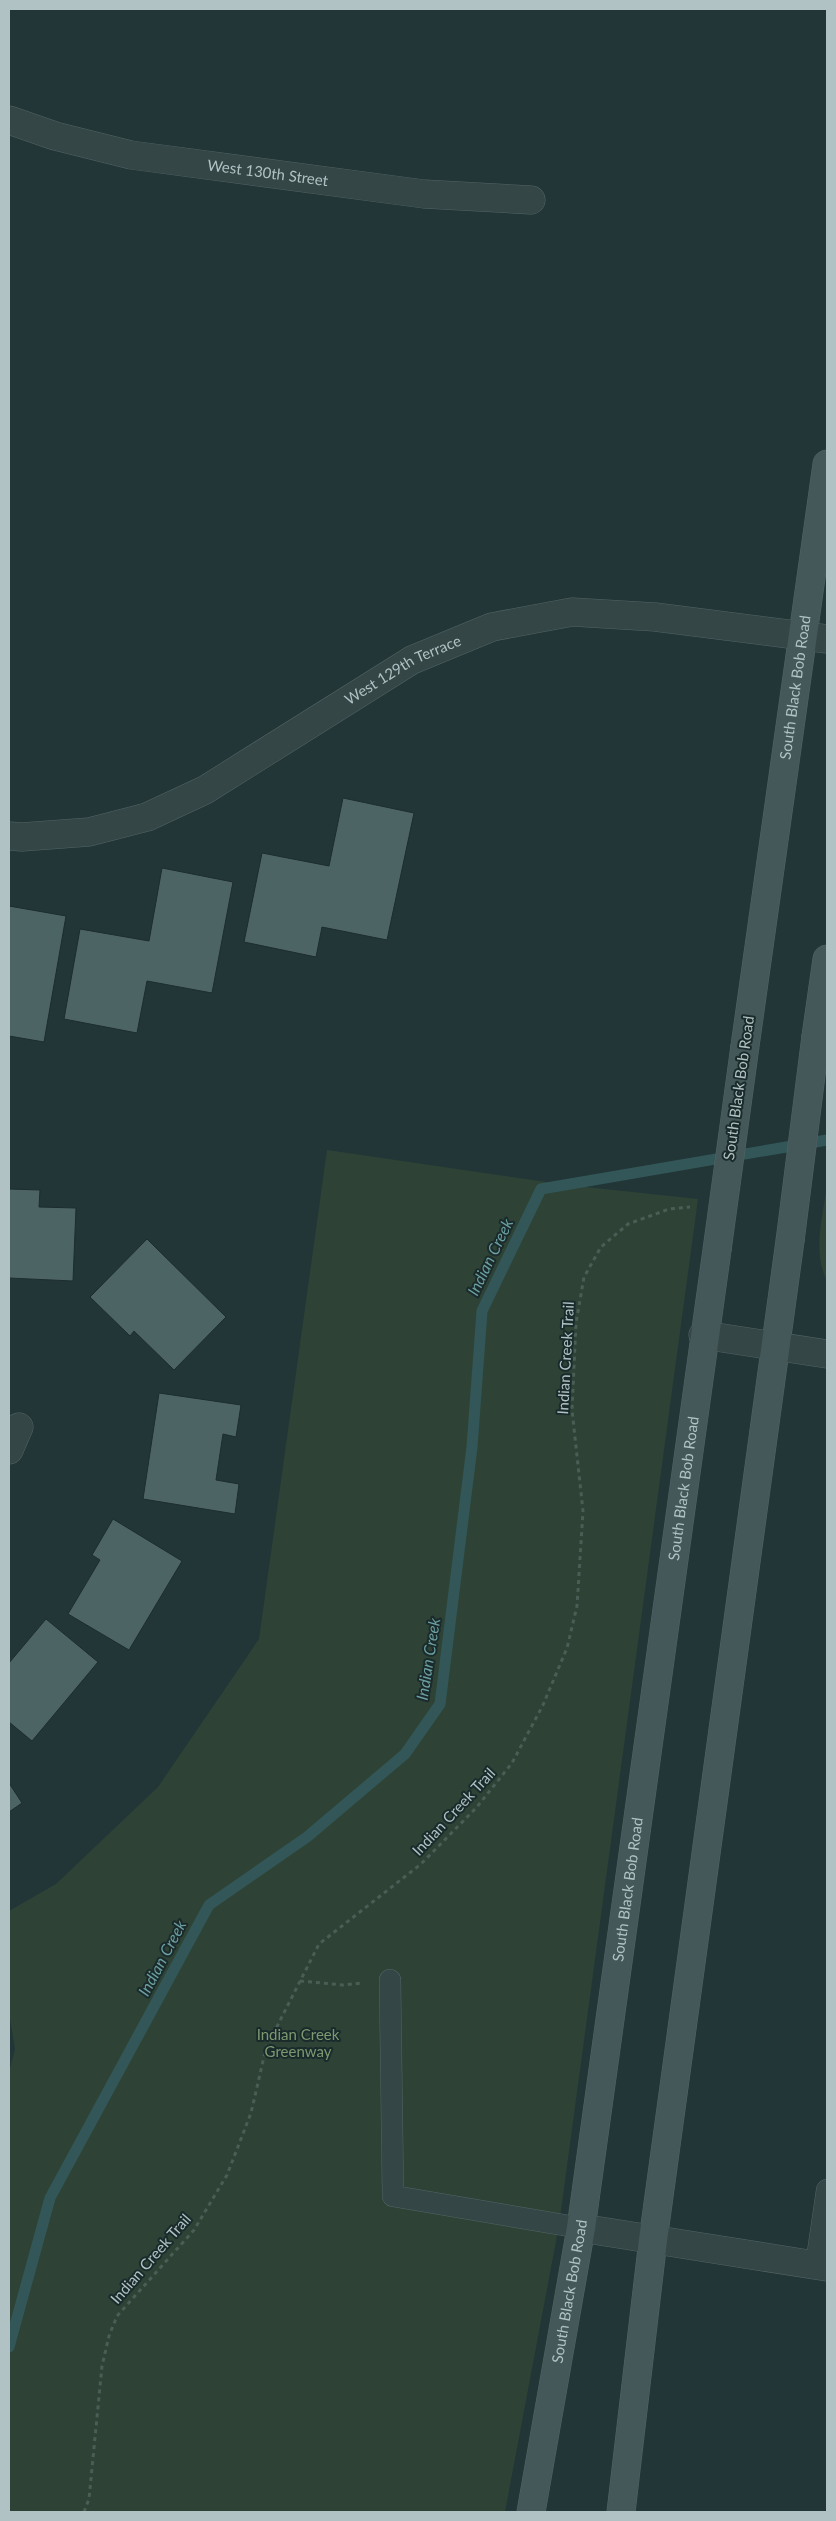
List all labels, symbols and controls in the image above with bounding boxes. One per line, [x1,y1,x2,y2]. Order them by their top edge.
street label: West 130th Street [206,155,330,189]
street label: South Black Bob Road [775,614,814,761]
street label: West 129th Terrace [341,631,464,708]
street label: South Black Bob Road [719,1015,757,1161]
water label: Indian Creek [463,1215,516,1298]
street label: Indian Creek Trail [553,1301,577,1415]
street label: South Black Bob Road [664,1415,702,1562]
water label: Indian Creek [412,1616,443,1701]
street label: Indian Creek Trail [408,1764,498,1859]
street label: South Black Bob Road [608,1816,646,1963]
water label: Indian Creek [134,1916,190,1999]
park label: Indian Creek Greenway [257,2025,340,2060]
street label: Indian Creek Trail [106,2210,194,2307]
street label: South Black Bob Road [547,2218,590,2364]

